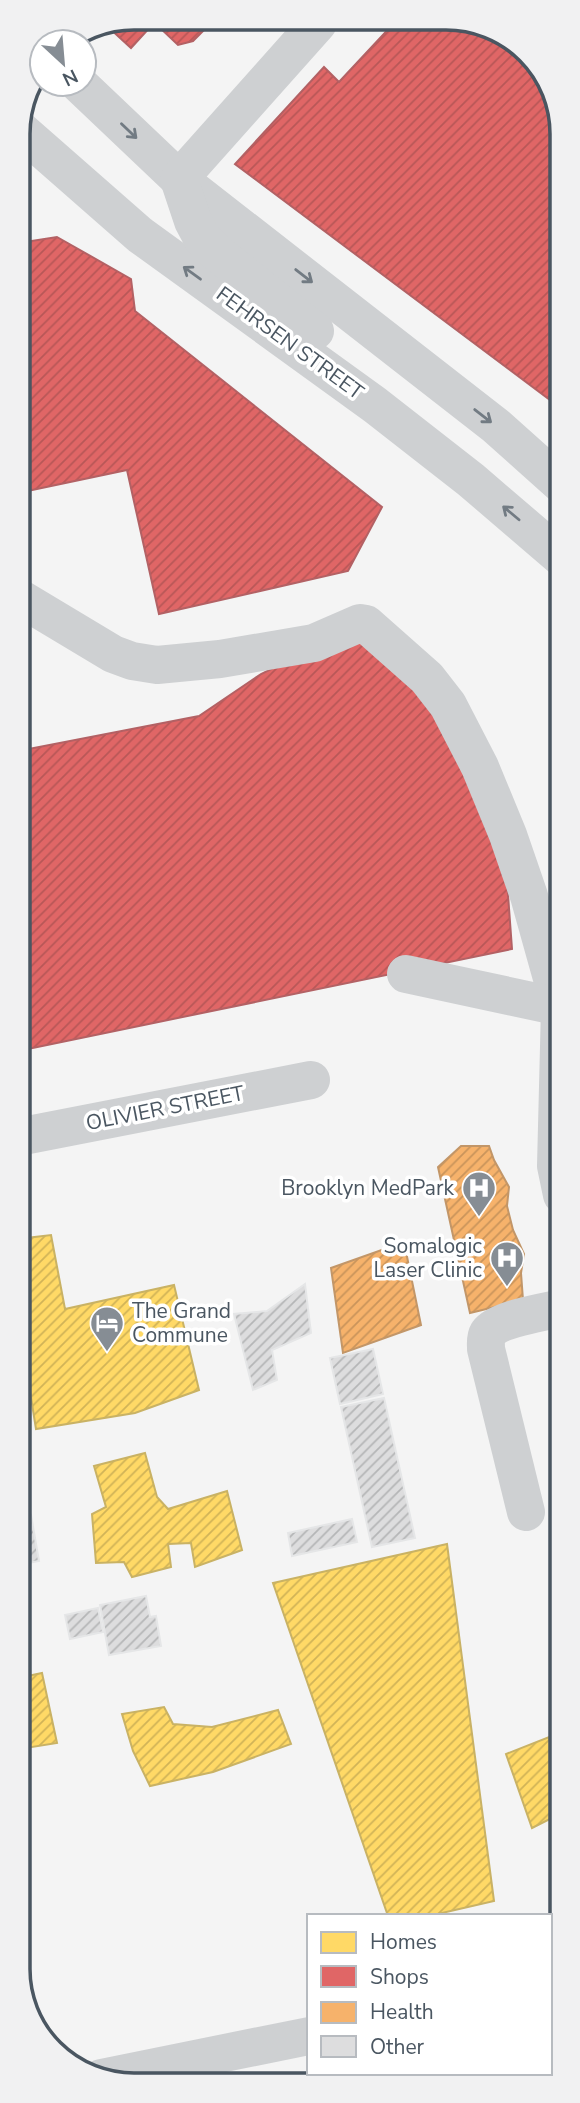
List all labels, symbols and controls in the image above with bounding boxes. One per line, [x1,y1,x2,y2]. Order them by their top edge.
north arrow [28,28,98,98]
text: N [58,63,82,92]
one-way arrow [120,123,137,140]
one-way arrow [183,266,202,280]
one-way arrow [294,269,312,284]
street label: FEHRSEN STREET [211,280,370,406]
one-way arrow [473,409,492,424]
one-way arrow [502,505,520,521]
street label: OLIVIER STREET [84,1079,247,1137]
hospital icon: Brooklyn MedPark [460,1169,498,1218]
place label: Brooklyn MedPark [281,1174,454,1202]
place label: Somalogic Laser Clinic [374,1232,482,1284]
hospital icon: Somalogic Laser Clinic [488,1239,526,1288]
place label: The Grand Commune [132,1297,231,1349]
hotel icon: The Grand Commune [88,1304,126,1353]
legend [307,1914,552,2075]
text: Homes [370,1928,437,1956]
text: Shops [370,1963,429,1991]
text: Health [370,1998,434,2026]
text: Other [370,2033,425,2061]

